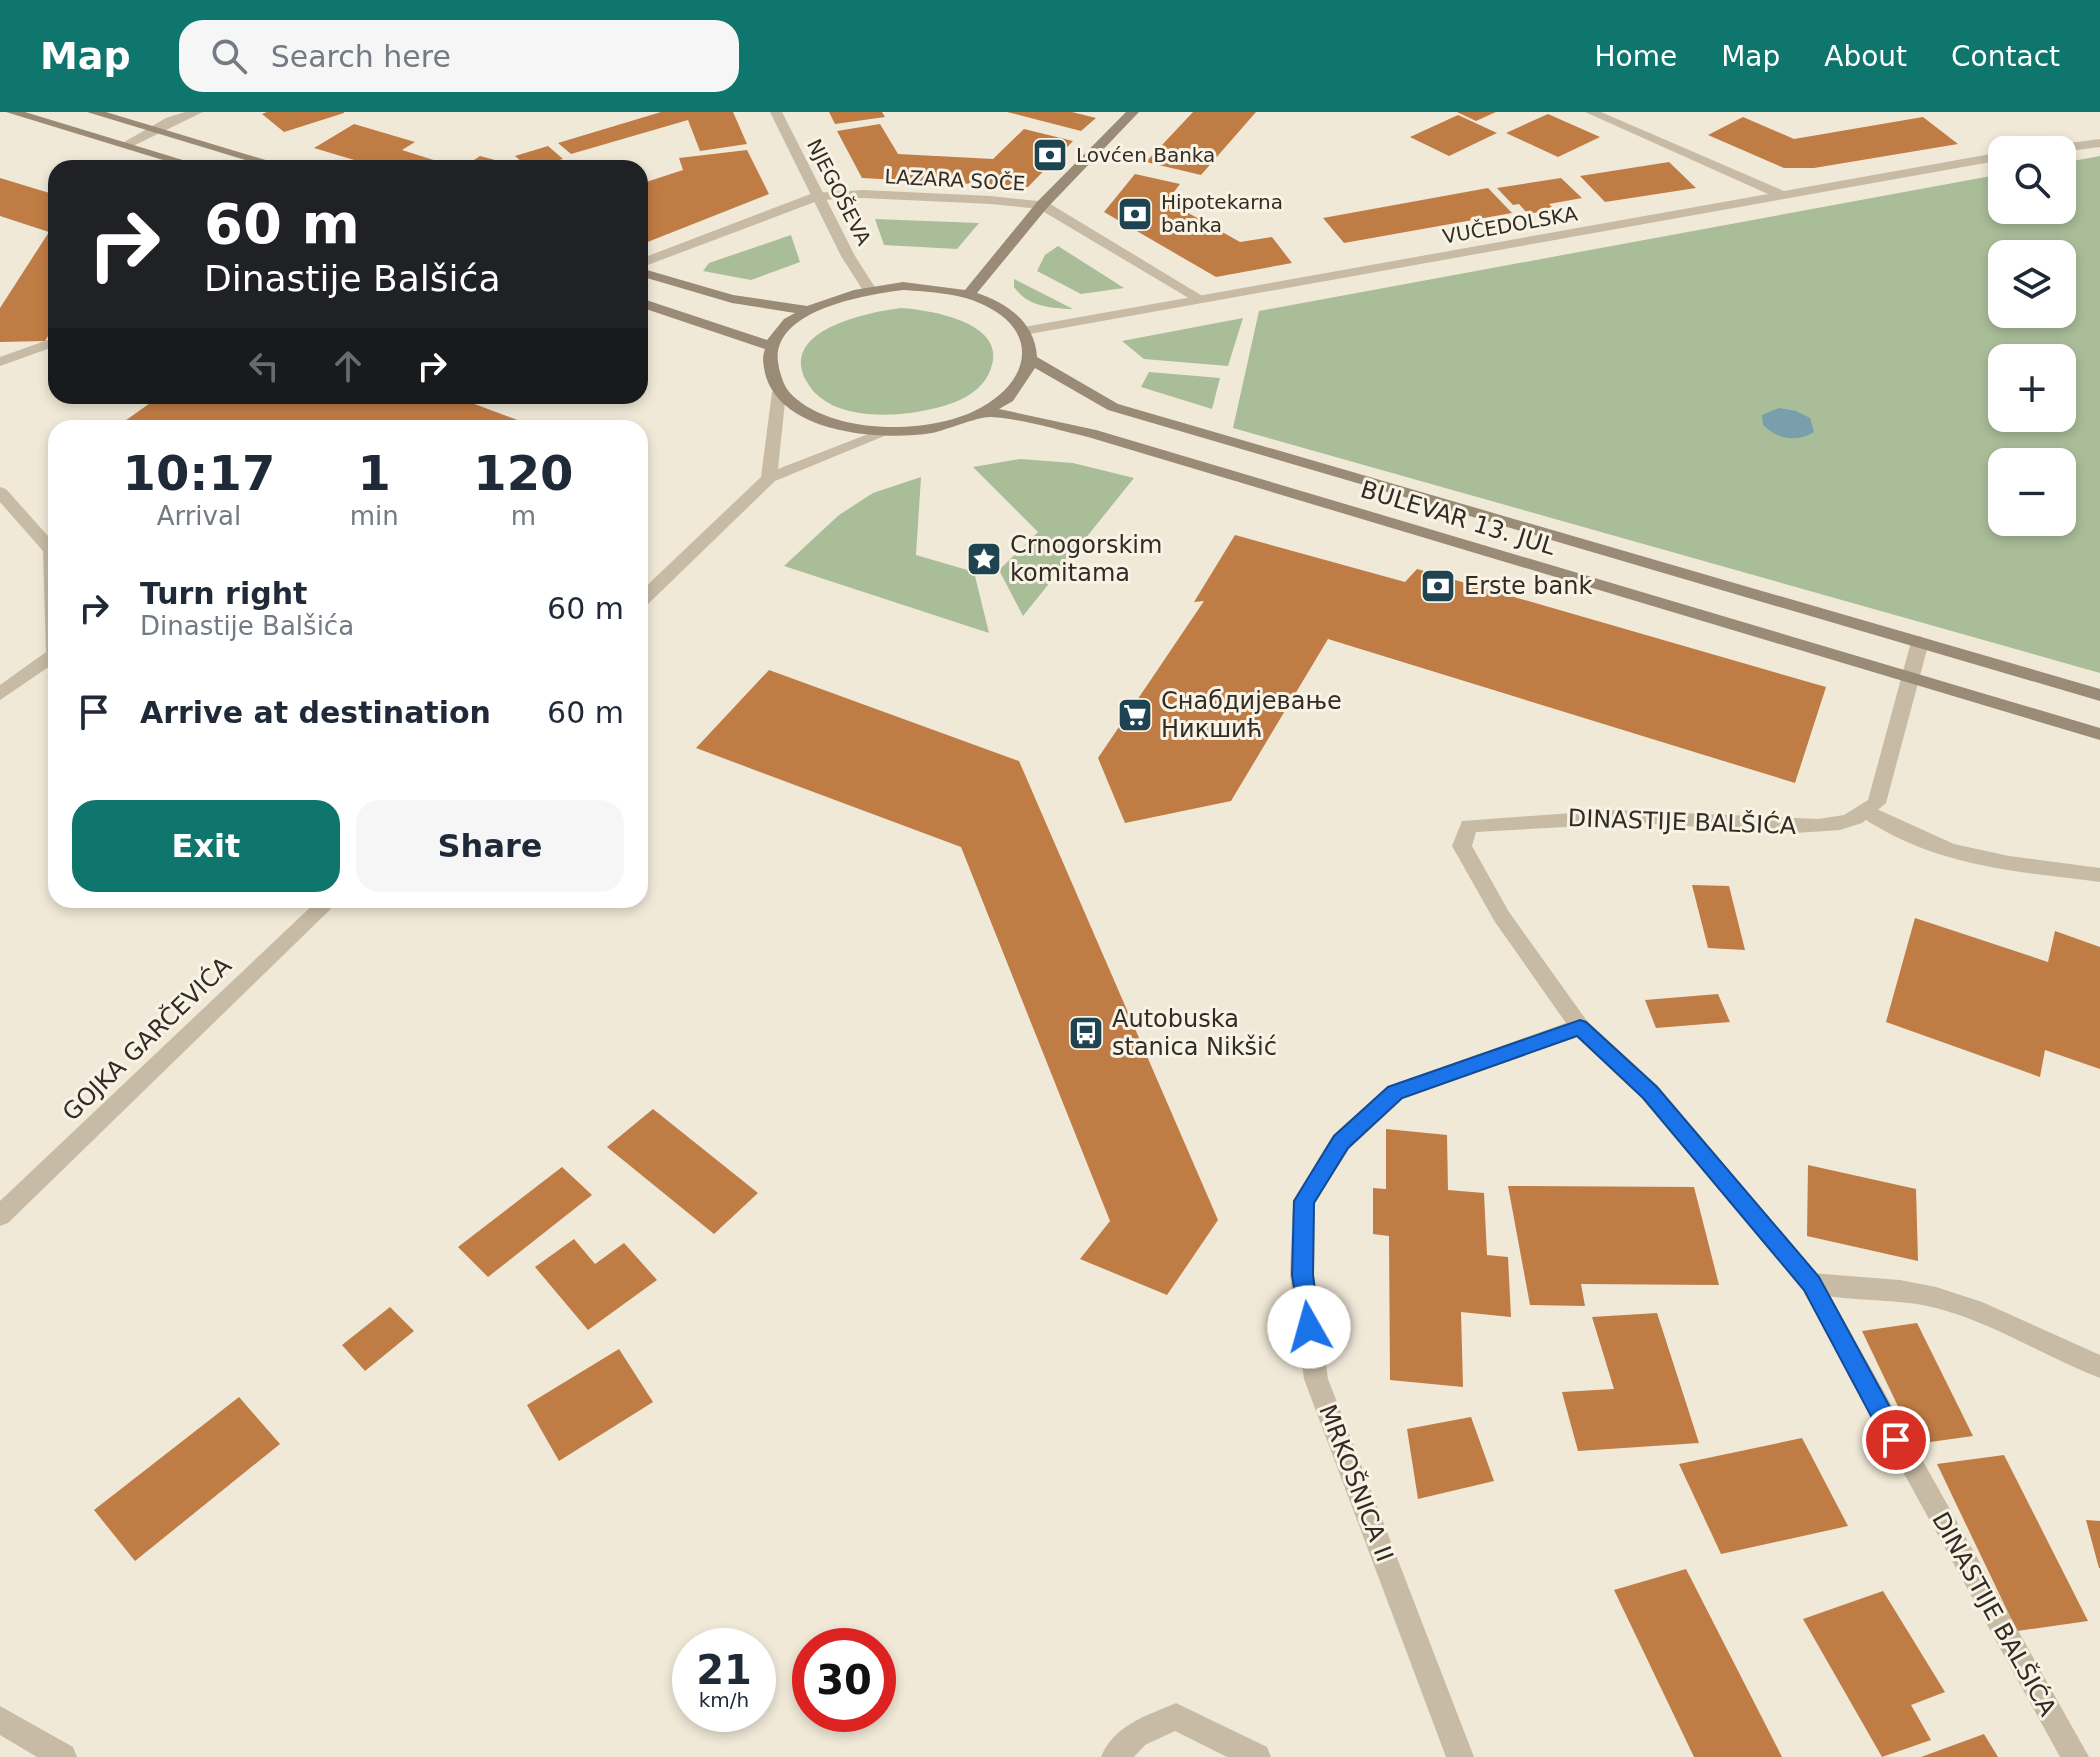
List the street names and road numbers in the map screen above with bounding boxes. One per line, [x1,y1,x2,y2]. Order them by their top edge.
street label: NJEGOŠEVA [802,135,876,249]
street label: LAZARA SOČE [884,164,1026,196]
street label: VUČEDOLSKA [1441,201,1580,249]
street label: BULEVAR 13. JUL [1357,475,1559,561]
street label: DINASTIJE BALŠIĆA [1567,802,1797,840]
street label: GOJKA GARČEVIĆA [56,950,237,1127]
street label: MRKOŠNICA II [1313,1400,1401,1565]
street label: DINASTIJE BALŠIĆA [1926,1506,2064,1721]

